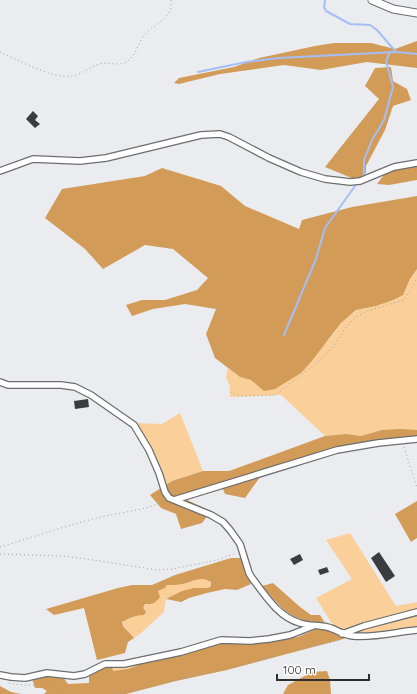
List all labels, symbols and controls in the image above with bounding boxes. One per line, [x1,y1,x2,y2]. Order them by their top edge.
scale bar [277,656,369,682]
text: 100 m [283,662,316,677]

